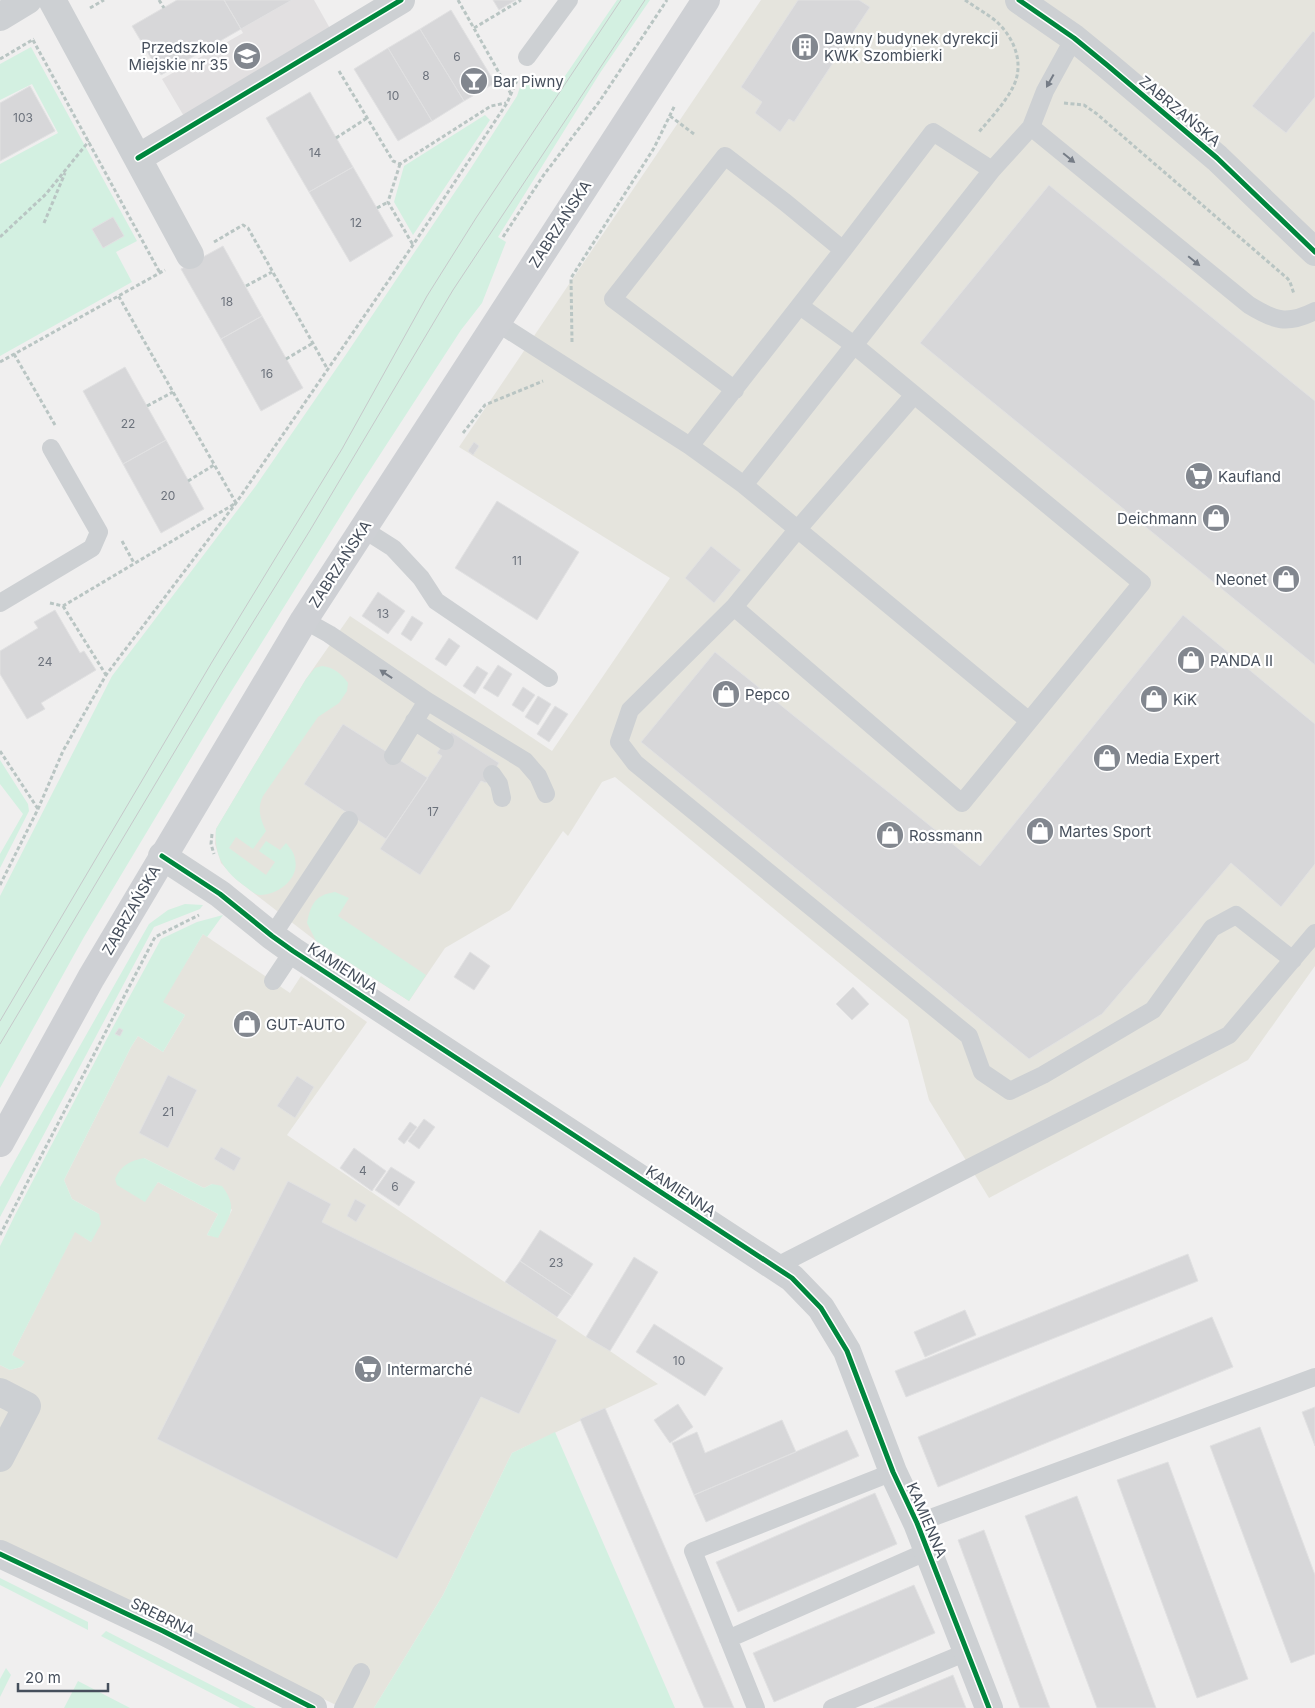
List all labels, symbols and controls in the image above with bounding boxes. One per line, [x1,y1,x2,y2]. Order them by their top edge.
place label: Dawny budynek dyrekcji KWK Szombierki [824,29,998,65]
building icon: Dawny budynek dyrekcji KWK Szombierki [790,32,820,62]
place label: Przedszkole Miejskie nr 35 [129,38,228,74]
school or university icon: Przedszkole Miejskie nr 35 [232,41,262,71]
house number: 6 [453,49,461,64]
bar icon: Bar Piwny [459,66,489,96]
house number: 8 [422,68,430,83]
street label: ZABRZAŃSKA [1135,71,1225,151]
place label: Bar Piwny [493,72,564,91]
one-way arrow [1046,74,1055,87]
house number: 10 [387,88,399,103]
house number: 103 [13,110,33,125]
house number: 14 [309,145,322,160]
one-way arrow [1062,152,1075,163]
street label: ZABRZAŃSKA [525,177,595,271]
house number: 12 [350,215,362,230]
one-way arrow [1188,255,1201,266]
house number: 18 [221,294,233,309]
house number: 16 [261,366,273,381]
house number: 22 [121,416,135,431]
supermarket icon: Kaufland [1184,461,1214,491]
place label: Kaufland [1218,467,1281,486]
house number: 20 [161,488,175,503]
shop icon: Deichmann [1201,503,1231,533]
place label: Deichmann [1117,509,1197,528]
street label: ZABRZAŃSKA [305,517,375,611]
house number: 11 [512,553,522,568]
shop icon: Neonet [1271,564,1301,594]
place label: Neonet [1215,570,1267,589]
house number: 13 [377,606,389,621]
shop icon: PANDA II [1176,645,1206,675]
place label: PANDA II [1210,651,1273,670]
house number: 24 [38,654,53,669]
one-way arrow [380,669,393,679]
shop icon: Pepco [711,679,741,709]
shop icon: KiK [1139,684,1169,714]
place label: Pepco [745,685,790,704]
place label: KiK [1173,690,1197,709]
shop icon: Media Expert [1092,743,1122,773]
place label: Media Expert [1126,749,1220,768]
house number: 17 [427,804,439,819]
shop icon: Martes Sport [1025,816,1055,846]
shop icon: Rossmann [875,820,905,850]
place label: Martes Sport [1059,822,1151,841]
place label: Rossmann [909,826,983,845]
street label: ZABRZAŃSKA [98,862,164,958]
street label: KAMIENNA [304,938,382,998]
shop icon: GUT-AUTO [232,1009,262,1039]
place label: GUT-AUTO [266,1015,345,1034]
house number: 21 [162,1104,174,1119]
street label: KAMIENNA [642,1161,720,1221]
house number: 4 [359,1163,367,1178]
house number: 6 [391,1179,399,1194]
house number: 23 [549,1255,563,1270]
house number: 10 [673,1353,685,1368]
supermarket icon: Intermarché [353,1354,383,1384]
place label: Intermarché [387,1360,472,1379]
street label: KAMIENNA [903,1479,951,1561]
street label: SREBRNA [128,1593,198,1641]
scale bar [18,1660,108,1692]
text: 20 m [25,1668,61,1687]

